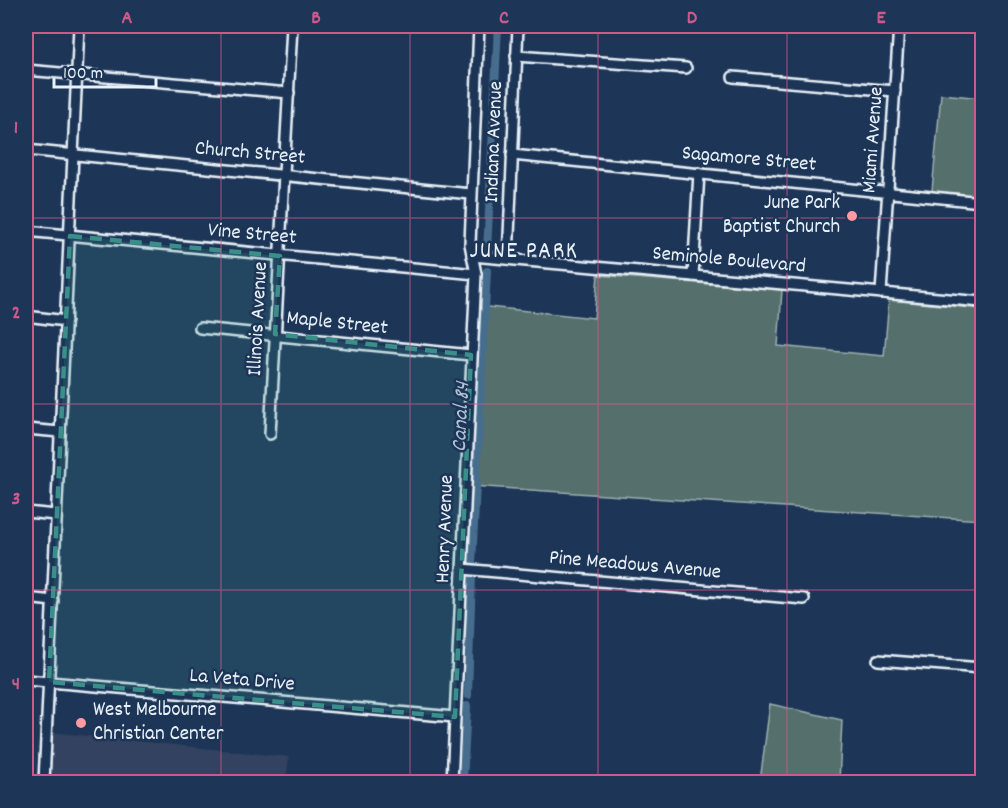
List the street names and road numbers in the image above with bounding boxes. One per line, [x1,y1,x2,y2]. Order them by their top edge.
street label: Indiana Avenue [478,81,512,203]
street label: Miami Avenue [855,86,893,194]
street label: Church Street [194,134,307,174]
street label: Sagamore Street [681,139,818,181]
street label: Vine Street [206,216,298,254]
street label: Seminole Boulevard [651,239,807,283]
street label: Illinois Avenue [241,261,277,377]
street label: Maple Street [285,304,389,344]
street label: Henry Avenue [429,474,463,584]
street label: Pine Meadows Avenue [548,544,722,588]
street label: La Veta Drive [188,661,296,701]

